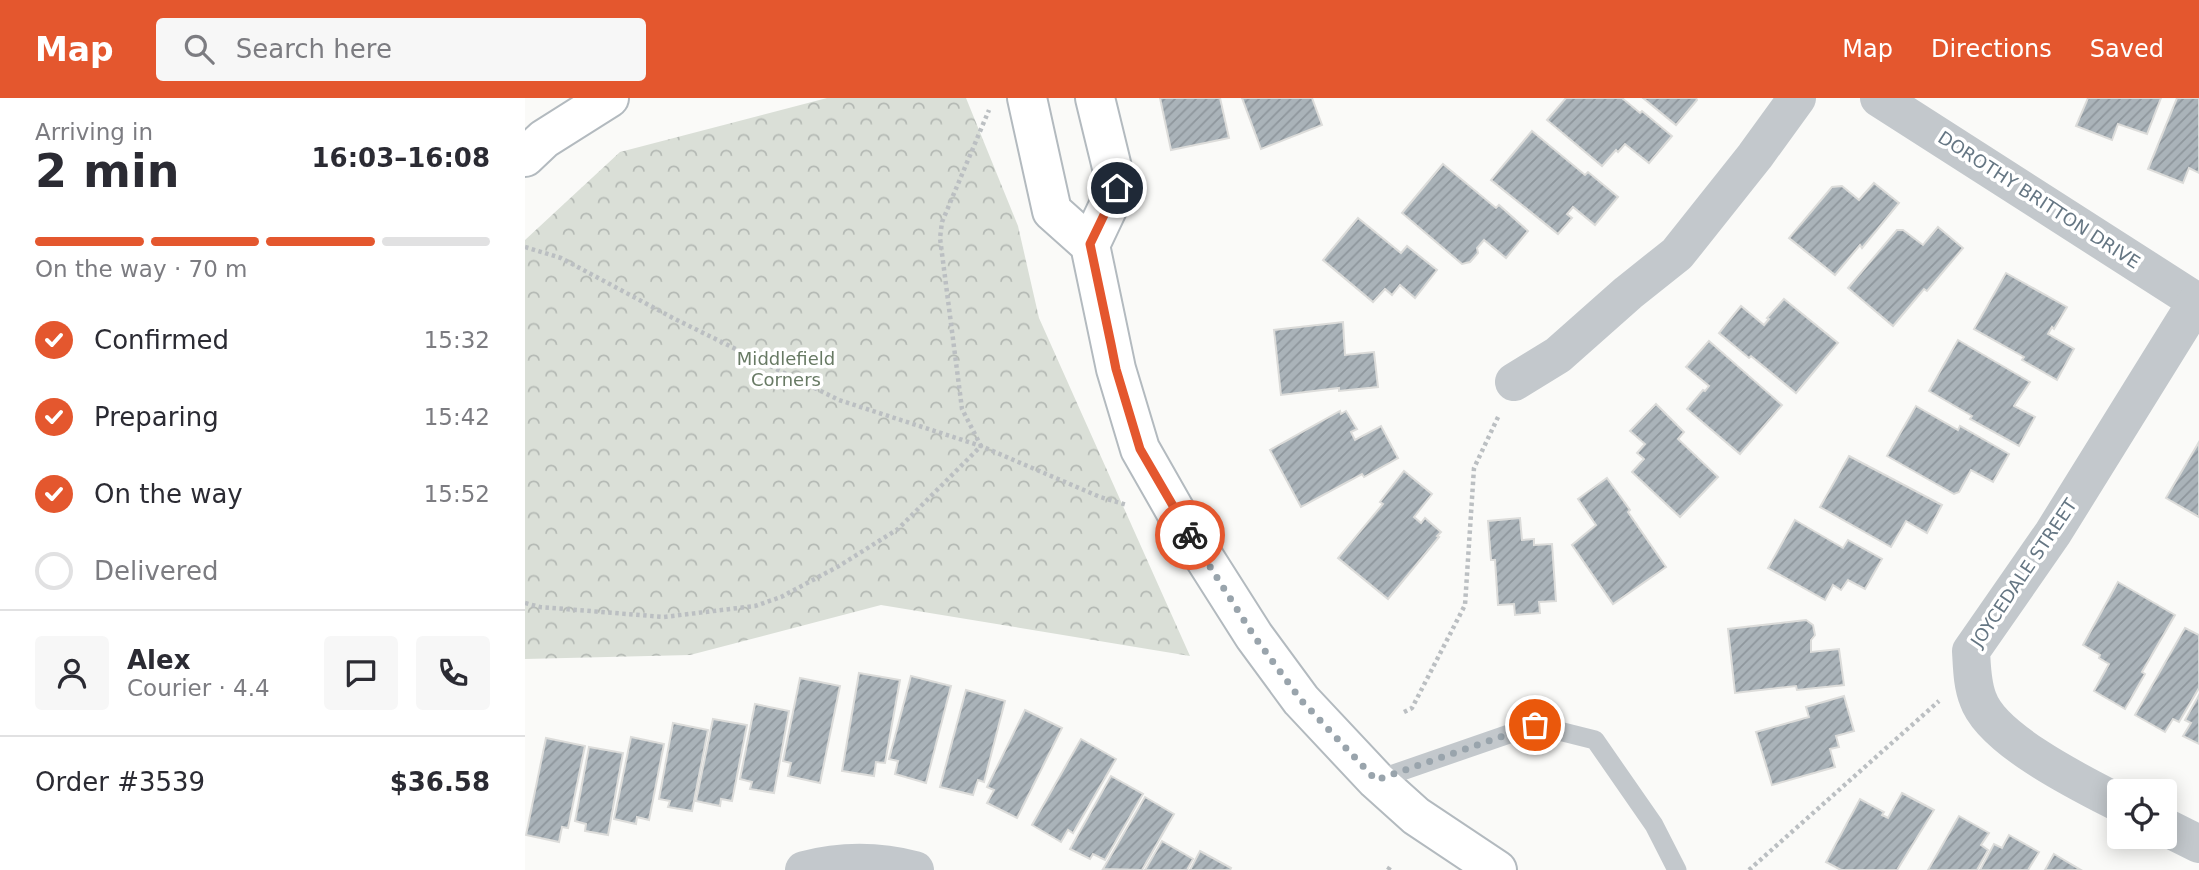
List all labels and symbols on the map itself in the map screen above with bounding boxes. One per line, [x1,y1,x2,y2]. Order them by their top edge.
street label: DOROTHY BRITTON DRIVE [1934,126,2144,273]
pin [1087,158,1147,218]
park label: Middlefield Corners [737,348,835,390]
street label: JOYCEDALE STREET [1966,494,2082,652]
courier [1155,500,1225,570]
pin [1505,695,1565,755]

